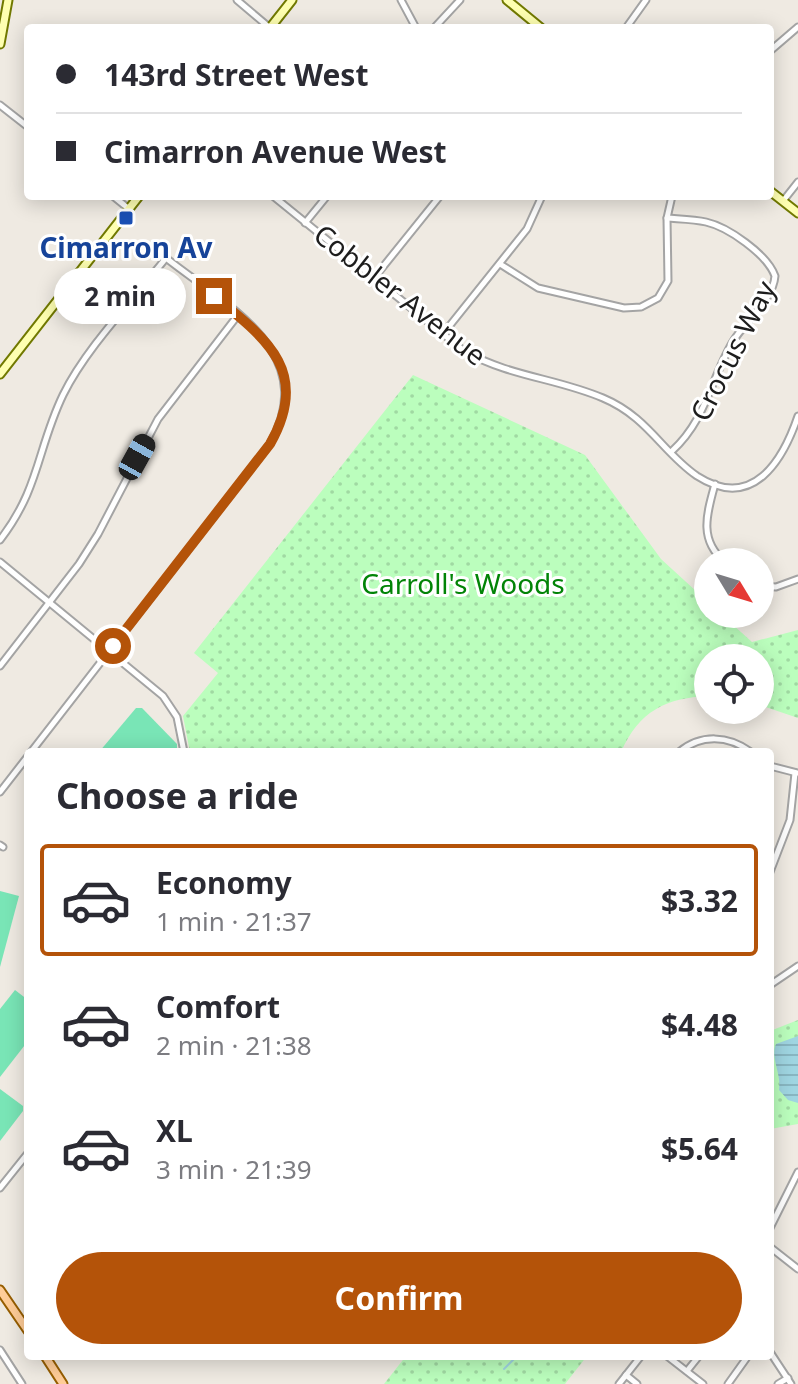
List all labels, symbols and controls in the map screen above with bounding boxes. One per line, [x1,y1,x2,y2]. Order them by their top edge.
text: 143rd Street West [104,54,368,95]
text: Cimarron Avenue West [104,131,447,172]
marker: Cimarron Av [117,209,135,227]
street label: Cobbler Avenue [306,215,495,374]
place label: Cimarron Av [39,228,213,266]
callout: 2 min [54,268,186,324]
street label: Crocus Way [681,273,784,427]
text: 2 min [84,278,156,314]
route end [196,278,232,314]
car [115,430,159,484]
north arrow [694,548,774,628]
map controls [694,548,774,724]
park label: Carroll's Woods [361,564,565,602]
route start [95,628,131,664]
button: locate [694,644,774,724]
text: Choose a ride [56,771,298,820]
text: Economy [156,862,292,903]
icon: car [60,864,132,936]
text: $3.32 [661,880,738,921]
text: 1 min · 21:37 [156,903,312,939]
text: Comfort [156,986,280,1027]
icon: car [60,988,132,1060]
text: $4.48 [661,1004,738,1045]
text: 2 min · 21:38 [156,1027,312,1063]
text: XL [156,1110,193,1151]
icon: car [60,1112,132,1184]
text: $5.64 [661,1128,738,1169]
text: 3 min · 21:39 [156,1151,312,1187]
button: Confirm [56,1252,742,1344]

